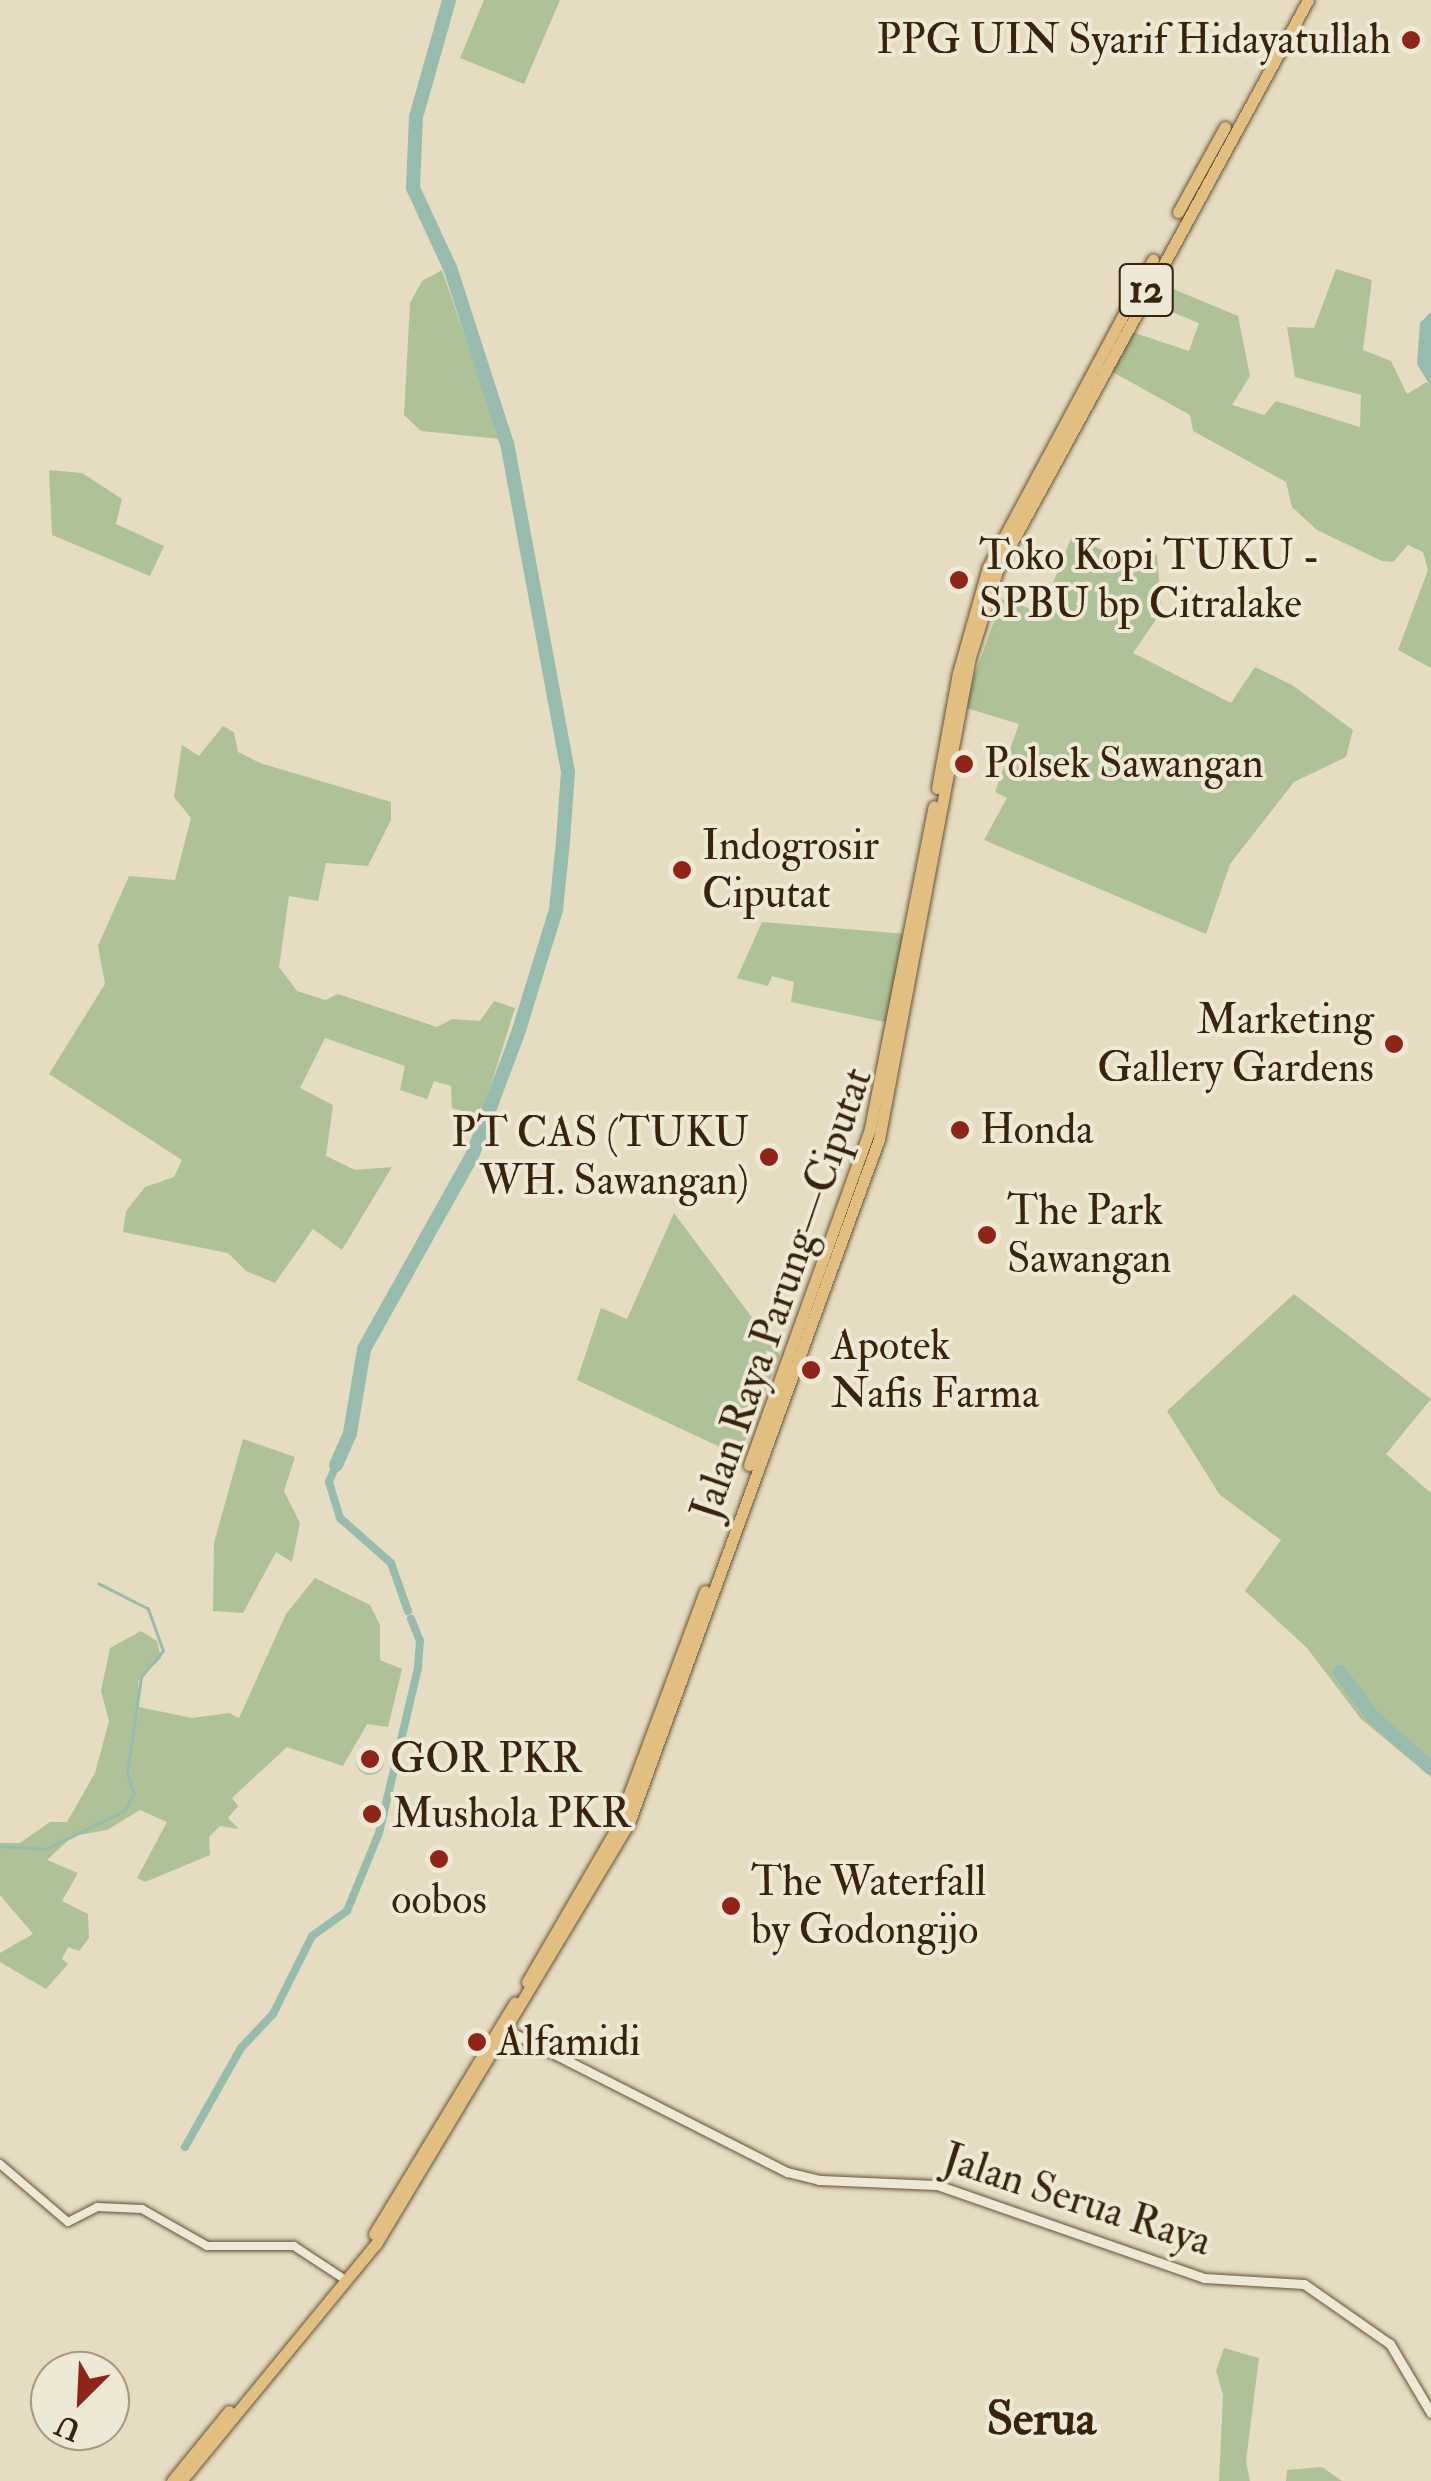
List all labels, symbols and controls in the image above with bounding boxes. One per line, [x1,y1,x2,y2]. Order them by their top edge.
place label: PPG UIN Syarif Hidayatullah [876,15,1391,65]
marker: PPG UIN Syarif Hidayatullah [1400,29,1422,51]
road number: 12 [1118,255,1174,325]
place label: Toko Kopi TUKU - SPBU bp Citralake [979,531,1320,630]
marker: Toko Kopi TUKU - SPBU bp Citralake [948,569,970,591]
place label: Polsek Sawangan [984,739,1264,789]
marker: Polsek Sawangan [953,753,975,775]
place label: Indogrosir Ciputat [702,821,879,919]
marker: Indogrosir Ciputat [671,859,693,881]
place label: Marketing Gallery Gardens [1097,995,1374,1094]
marker: Marketing Gallery Gardens [1383,1033,1405,1055]
street label: Jalan Raya Parung—Ciputat [681,1061,883,1527]
place label: Honda [980,1105,1094,1155]
place label: PT CAS (TUKU WH. Sawangan) [451,1108,749,1206]
marker: Honda [949,1119,971,1141]
marker: PT CAS (TUKU WH. Sawangan) [758,1146,780,1168]
place label: The Park Sawangan [1007,1186,1171,1284]
marker: The Park Sawangan [976,1224,998,1246]
place label: Apotek Nafis Farma [831,1321,1039,1420]
marker: Apotek Nafis Farma [800,1359,822,1381]
place label: GOR PKR [390,1734,582,1784]
marker: GOR PKR [359,1748,381,1770]
place label: Mushola PKR [392,1789,631,1839]
marker: Mushola PKR [361,1803,383,1825]
marker: oobos [428,1848,450,1870]
place label: The Waterfall by Godongijo [751,1857,986,1955]
place label: oobos [391,1875,487,1925]
marker: The Waterfall by Godongijo [720,1895,742,1917]
place label: Alfamidi [497,2017,641,2067]
marker: Alfamidi [466,2031,488,2053]
street label: Jalan Serua Raya [937,2133,1217,2267]
north arrow [30,2351,130,2451]
district label: Serua [986,2391,1096,2449]
text: U [51,2406,86,2448]

